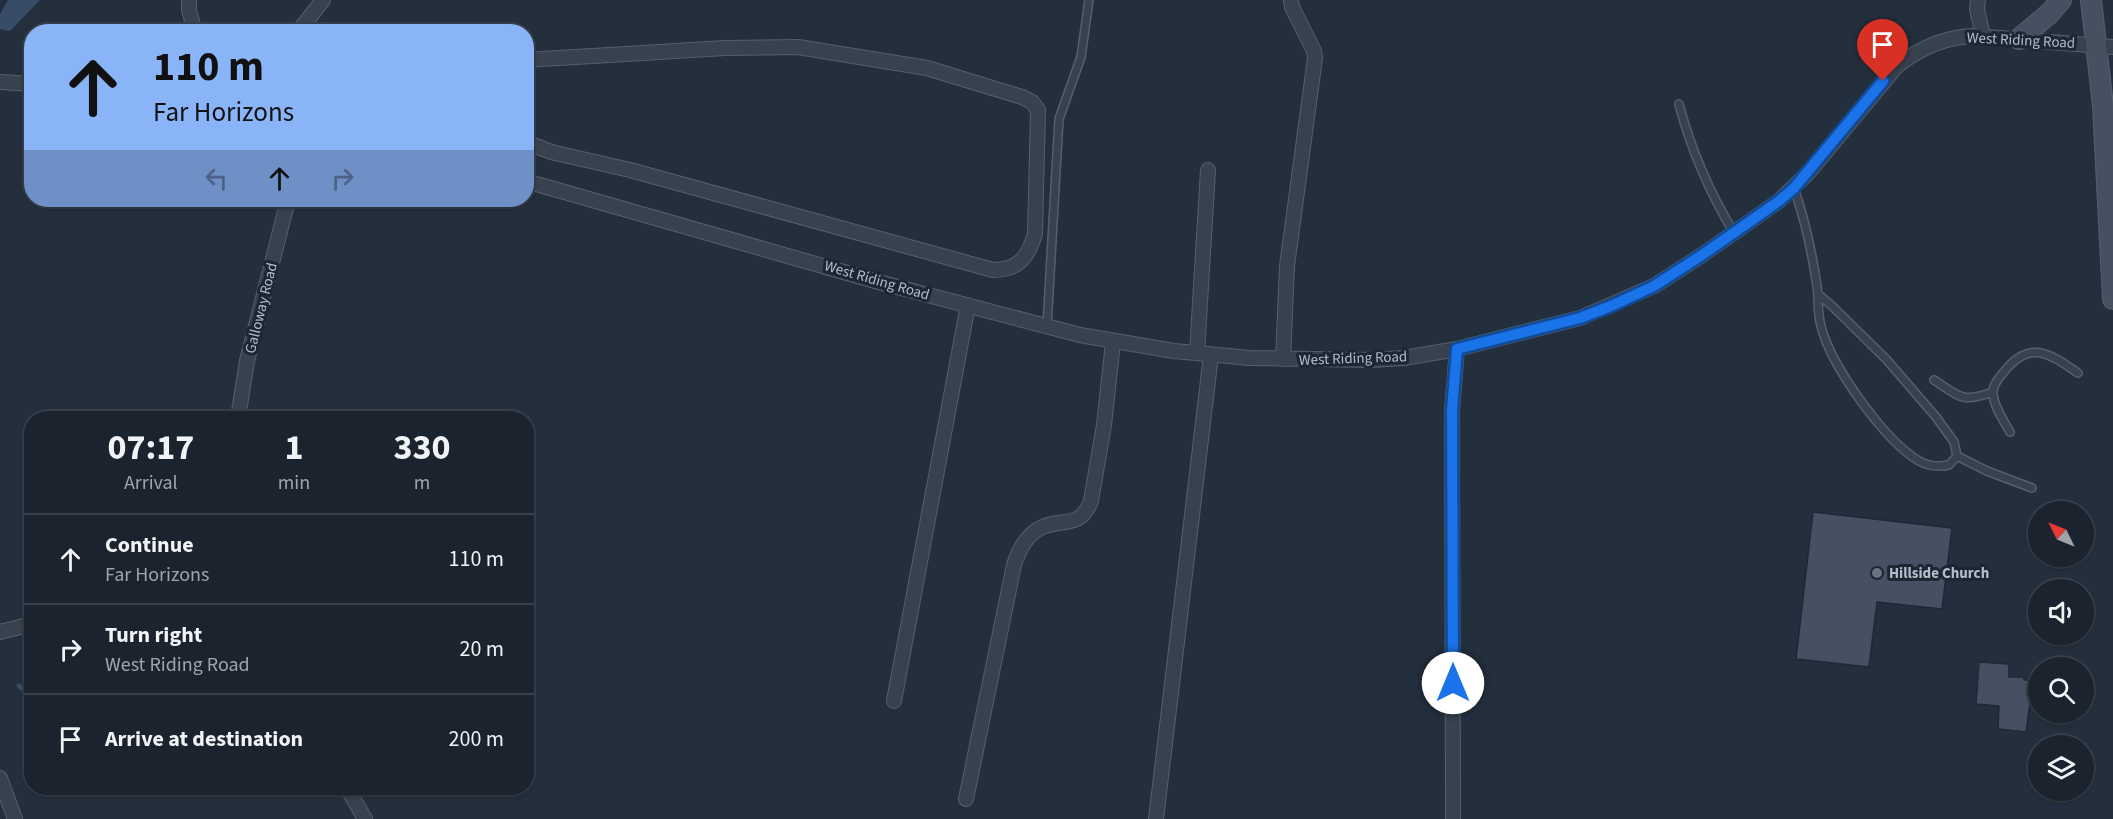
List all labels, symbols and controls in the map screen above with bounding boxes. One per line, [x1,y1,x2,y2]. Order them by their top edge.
pin [1857,19,1908,81]
street label: West Riding Road [1966,27,2076,54]
icon: arrive [1866,28,1899,61]
text: 110 m [153,37,264,97]
icon: ahead [54,48,132,126]
text: Far Horizons [153,93,294,132]
icon: left [200,162,233,195]
icon: ahead [263,162,296,195]
icon: right [326,162,359,195]
street label: West Riding Road [822,255,932,306]
street label: Galloway Road [240,260,283,356]
street label: West Riding Road [1298,346,1408,371]
text: 07:17 [107,422,194,473]
text: 1 [284,422,303,473]
text: 330 [394,422,451,473]
text: Arrival [124,469,178,497]
text: min [278,469,310,497]
text: m [414,469,430,497]
north arrow [2028,501,2094,567]
map controls [2028,501,2094,801]
text: Continue [105,529,194,561]
icon: ahead [54,543,87,576]
text: 110 m [449,543,504,575]
text: Far Horizons [105,561,209,589]
place label: Hillside Church [1889,563,1989,584]
marker: Hillside Church [1870,566,1884,580]
button: sound [2028,579,2094,645]
text: Turn right [105,619,202,651]
icon: right [54,633,87,666]
text: 20 m [459,633,504,665]
text: West Riding Road [105,651,250,679]
position arrow [1421,651,1485,715]
button: search [2028,657,2094,723]
icon: arrive [54,723,87,756]
text: Arrive at destination [105,723,303,755]
text: 200 m [449,723,504,755]
button: layers [2028,735,2094,801]

